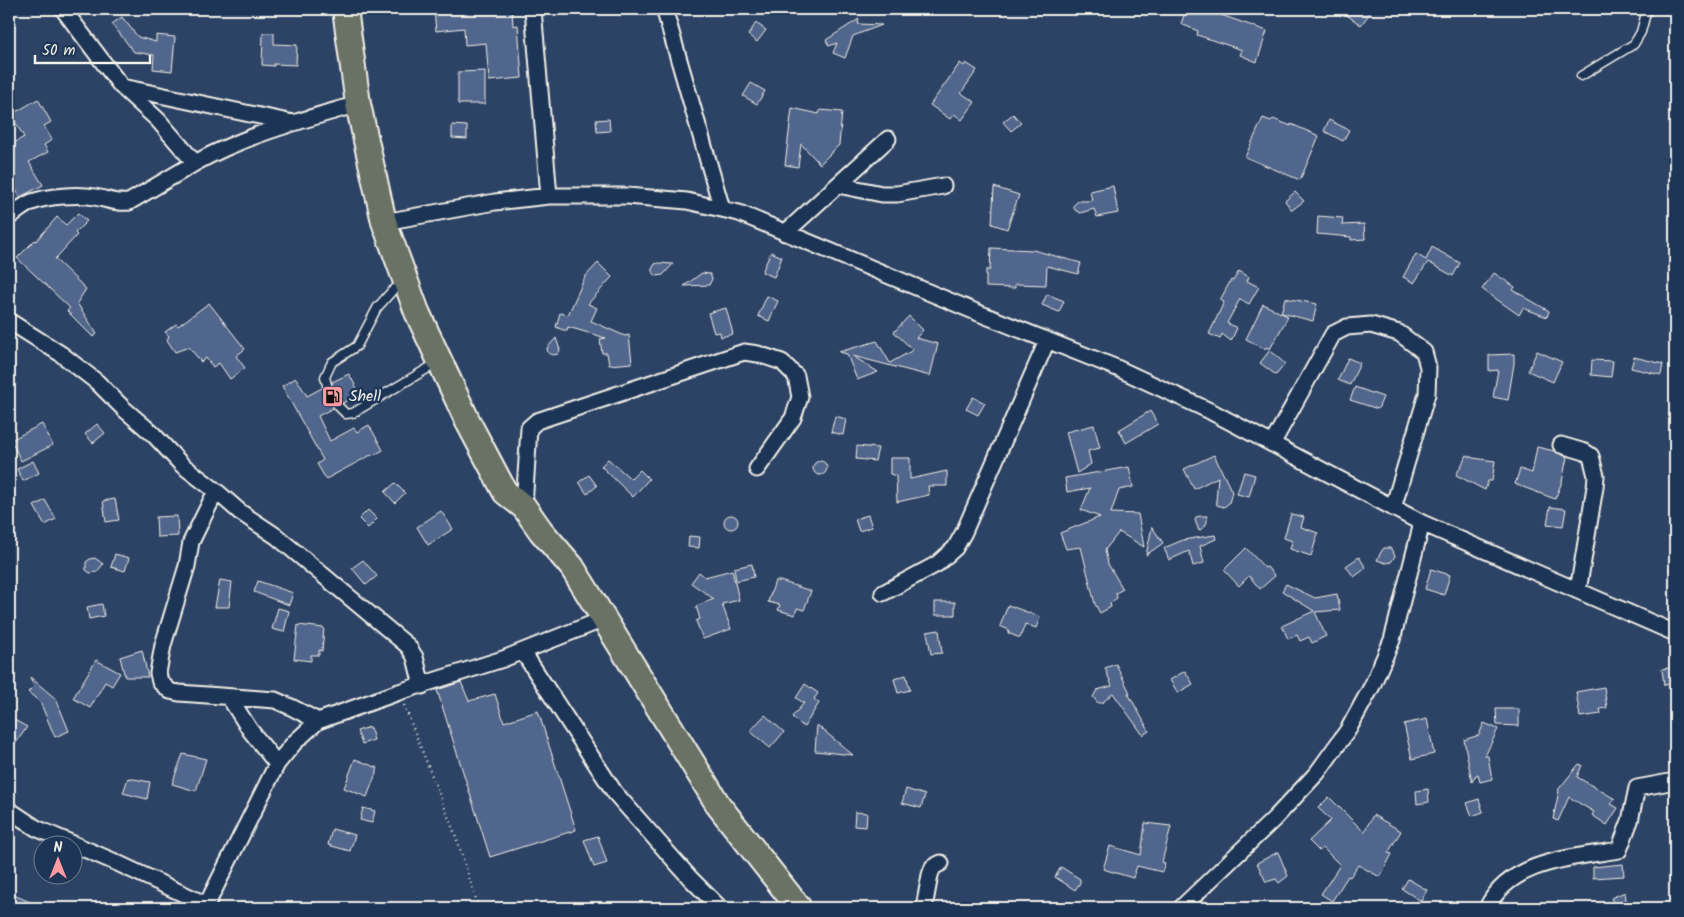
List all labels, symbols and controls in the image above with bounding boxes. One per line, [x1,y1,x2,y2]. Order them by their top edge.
scale bar [35,32,150,64]
text: 50 m [42,39,76,63]
fuel station icon: Shell [321,384,345,408]
place label: Shell [349,384,381,409]
north arrow [32,834,82,884]
text: N [54,837,63,859]

